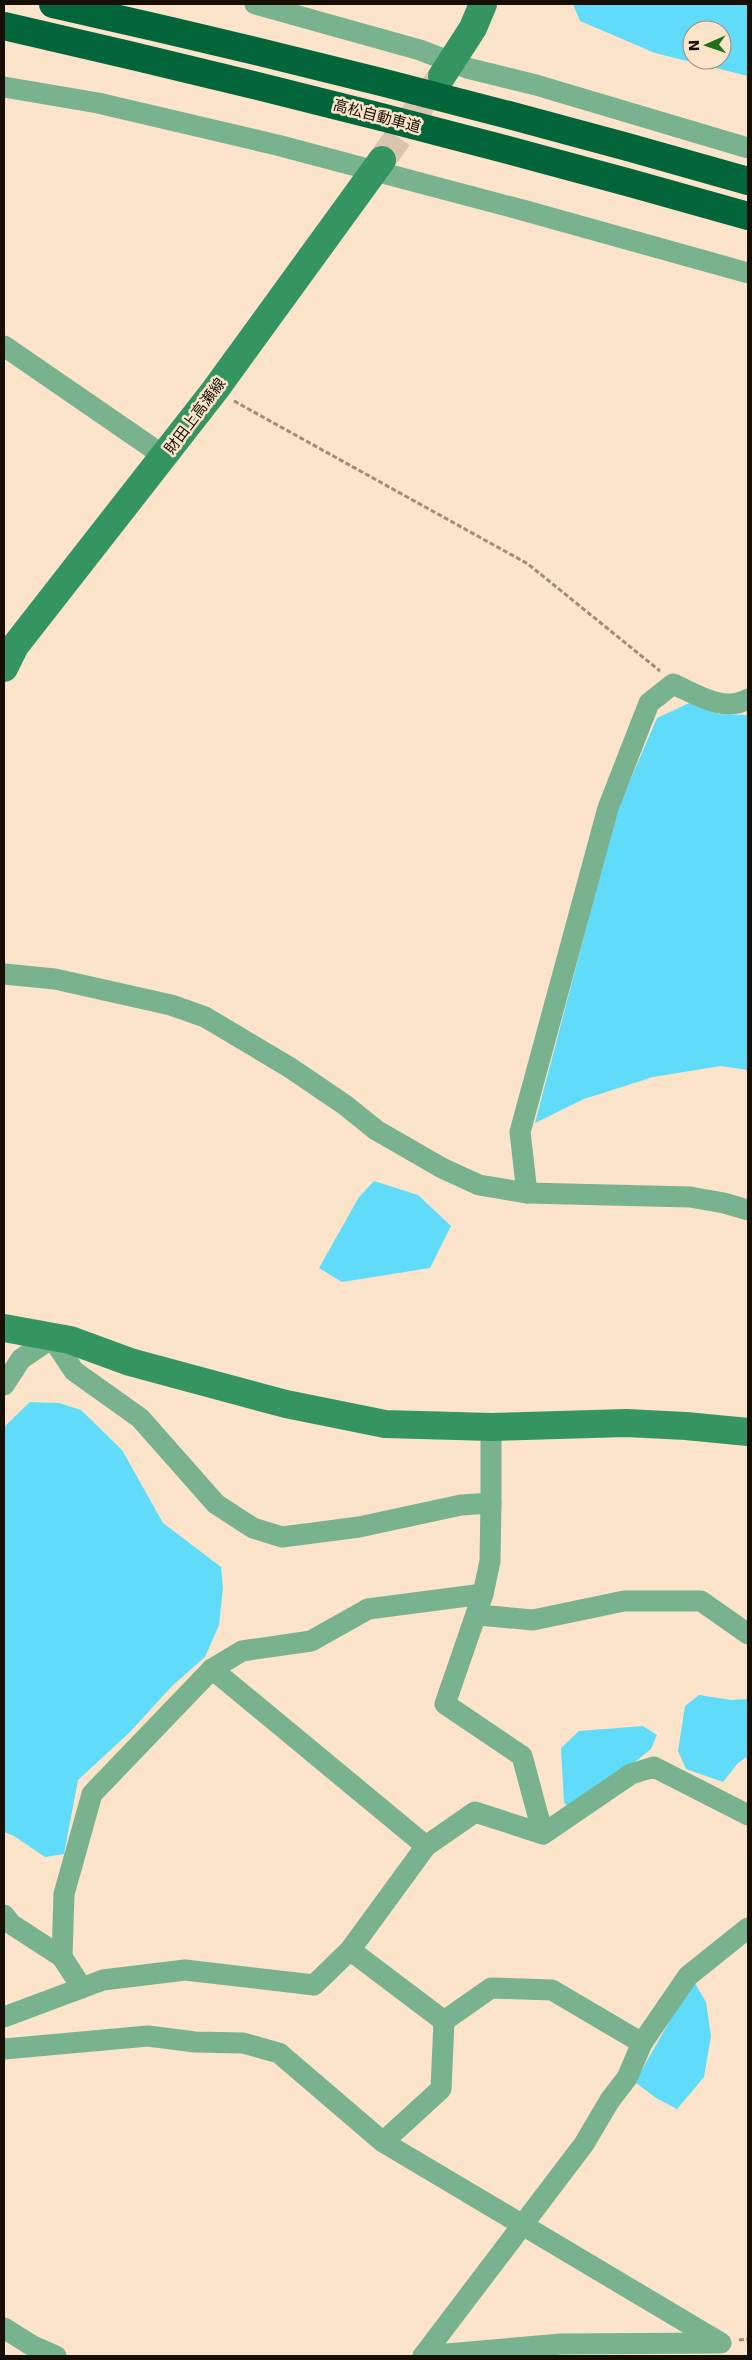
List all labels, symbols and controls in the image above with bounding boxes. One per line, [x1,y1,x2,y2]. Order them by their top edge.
north arrow [682,20,732,70]
text: N [686,39,702,52]
street label: 高松自動車道 [331,96,423,136]
street label: 財田上高瀬線 [161,375,229,457]

